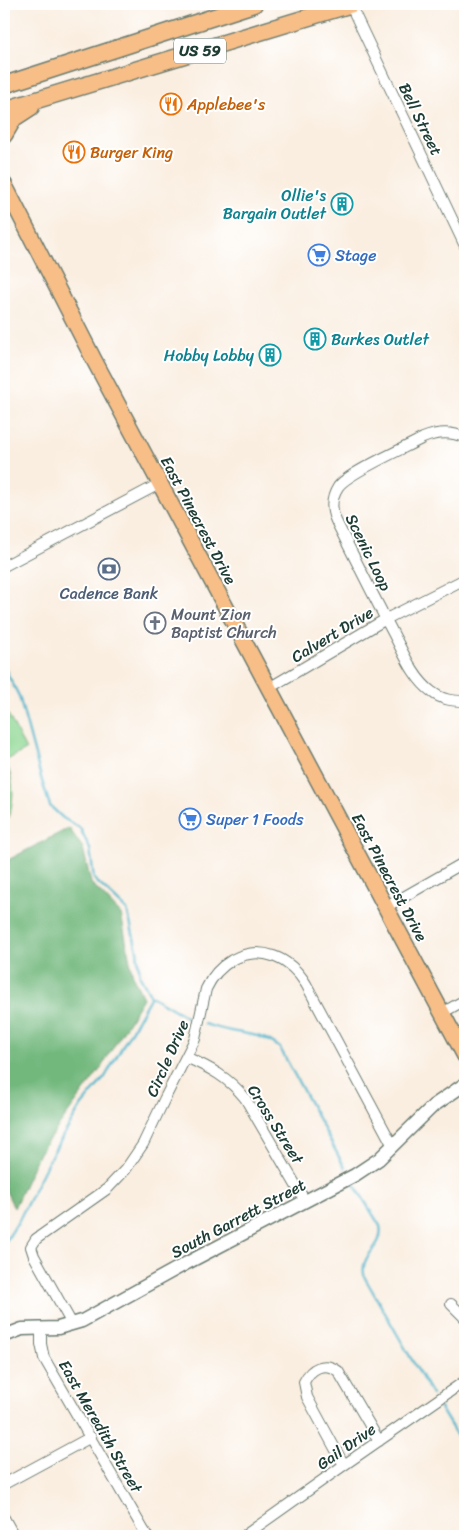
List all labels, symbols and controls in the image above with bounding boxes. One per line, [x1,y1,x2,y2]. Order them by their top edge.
road number: US 59 [174,38,226,64]
street label: Bell Street [390,78,451,161]
place label: Applebee's [186,90,266,119]
restaurant icon: Applebee's [159,92,183,116]
place label: Burger King [90,138,173,167]
restaurant icon: Burger King [62,140,86,164]
place label: Ollie's Bargain Outlet [223,181,327,228]
building icon: Ollie's Bargain Outlet [330,192,354,216]
place label: Stage [335,241,376,270]
supermarket icon: Stage [307,243,331,267]
place label: Burkes Outlet [331,325,429,354]
building icon: Burkes Outlet [303,327,327,351]
place label: Hobby Lobby [164,341,255,370]
building icon: Hobby Lobby [258,343,282,367]
street label: East Pinecrest Drive [152,451,245,590]
street label: Scenic Loop [337,508,400,597]
bank icon: Cadence Bank [97,557,121,581]
place label: Cadence Bank [60,579,159,608]
street label: Calvert Drive [285,598,379,671]
place label: Mount Zion Baptist Church [171,600,277,647]
church icon: Mount Zion Baptist Church [143,611,167,635]
place label: Super 1 Foods [206,805,304,834]
supermarket icon: Super 1 Foods [178,807,202,831]
street label: East Pinecrest Drive [343,808,436,947]
street label: Circle Drive [138,1015,197,1102]
street label: Cross Street [240,1079,312,1170]
street label: South Garrett Street [165,1171,311,1266]
street label: East Meredith Street [51,1354,151,1499]
street label: Gail Drive [310,1415,382,1478]

